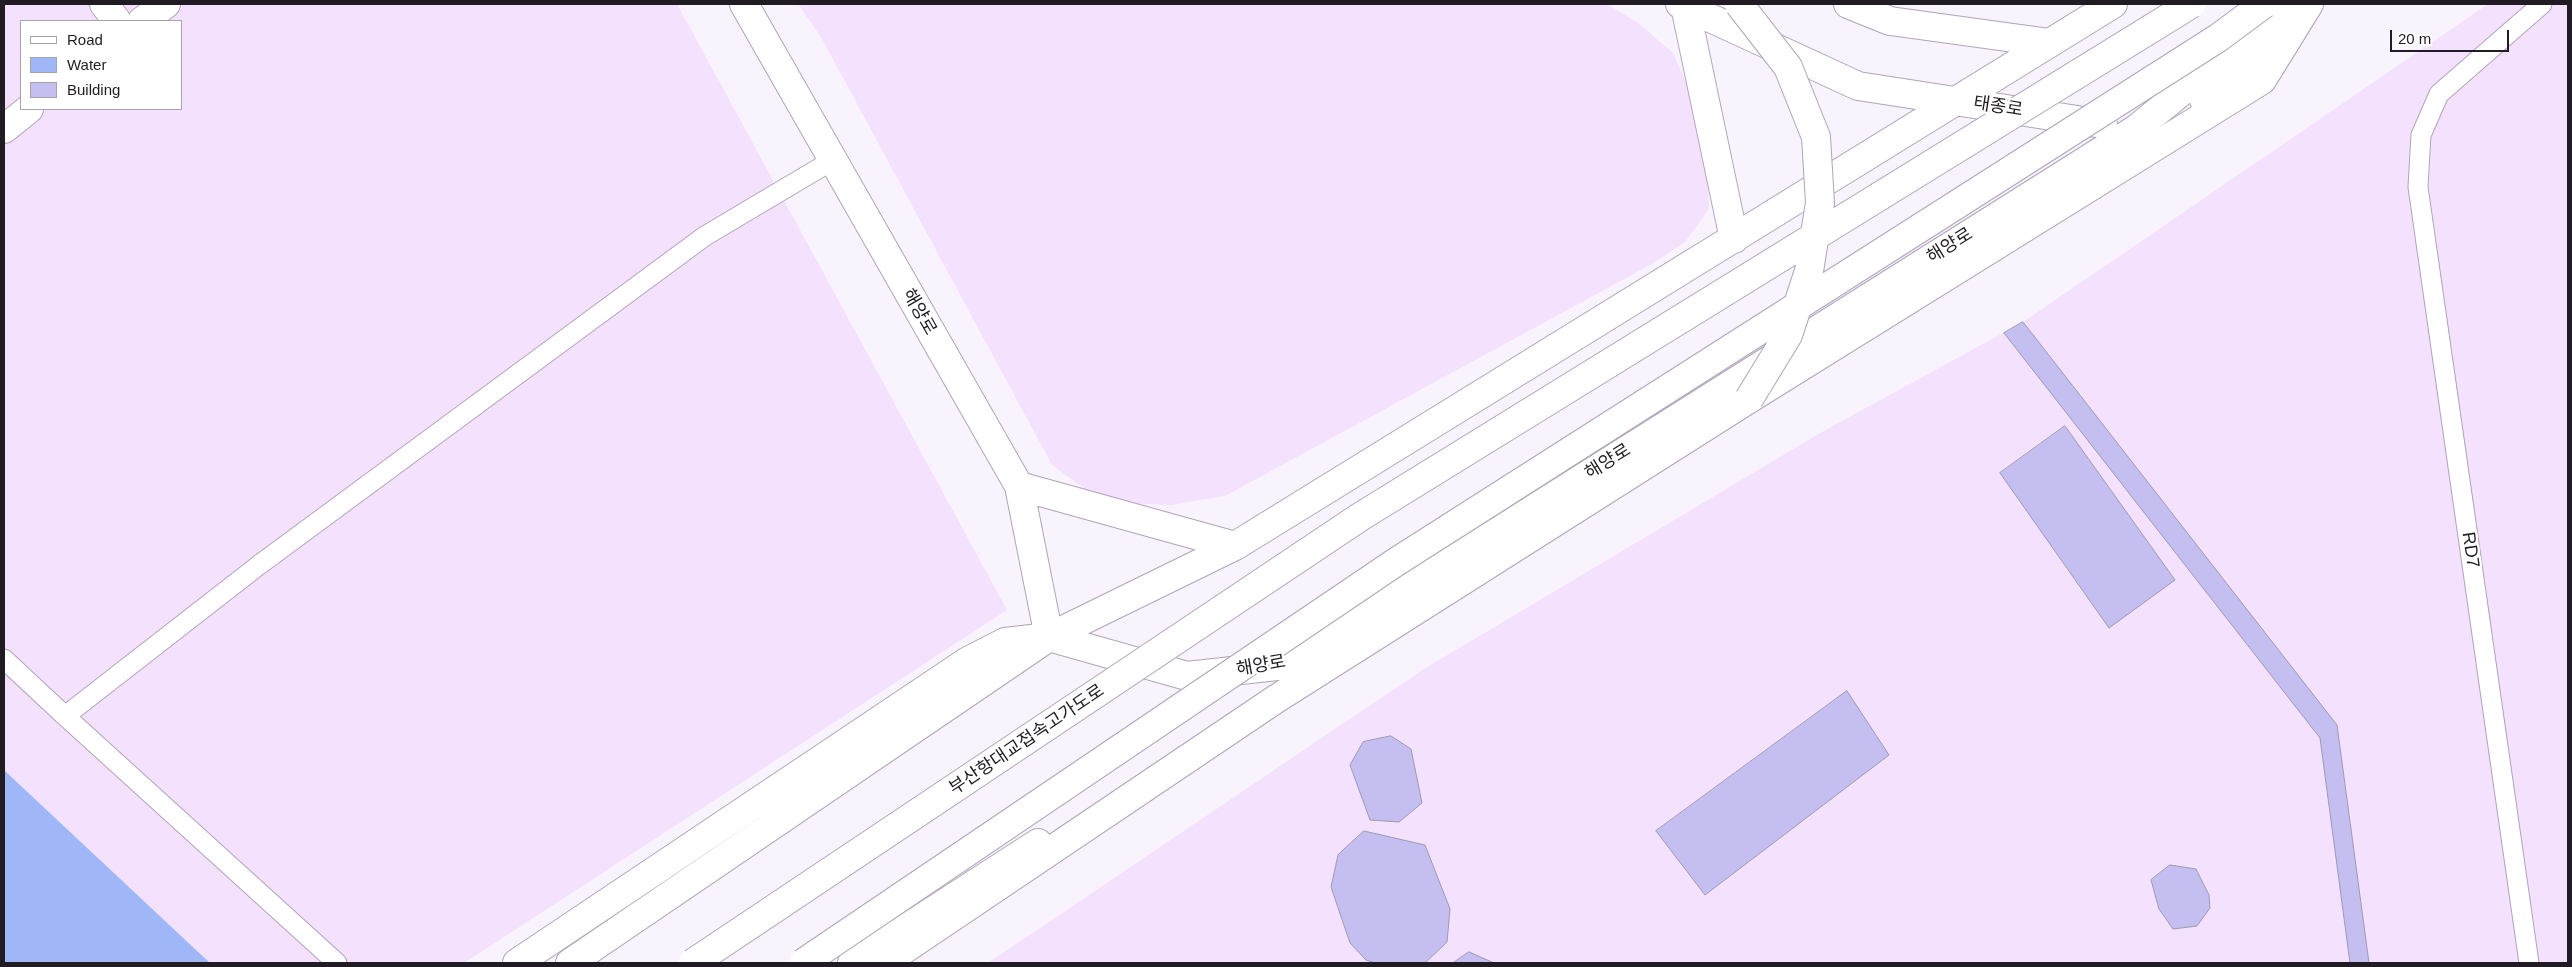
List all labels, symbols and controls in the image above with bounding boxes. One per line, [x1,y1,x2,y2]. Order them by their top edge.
legend [20,20,182,110]
scale bar [2392,20,2511,52]
text: 20 m [2398,30,2431,47]
text: Road [67,31,103,48]
text: Water [67,56,106,73]
text: Building [67,81,120,98]
street label: 태종로 [1972,92,2024,122]
street label: 해양로 [1923,224,1977,268]
street label: 해양로 [897,285,941,339]
street label: 해양로 [1581,440,1635,484]
street label: RD7 [2457,531,2483,569]
street label: 해양로 [1235,651,1287,681]
street label: 부산항대교접속고가도로 [945,680,1109,800]

